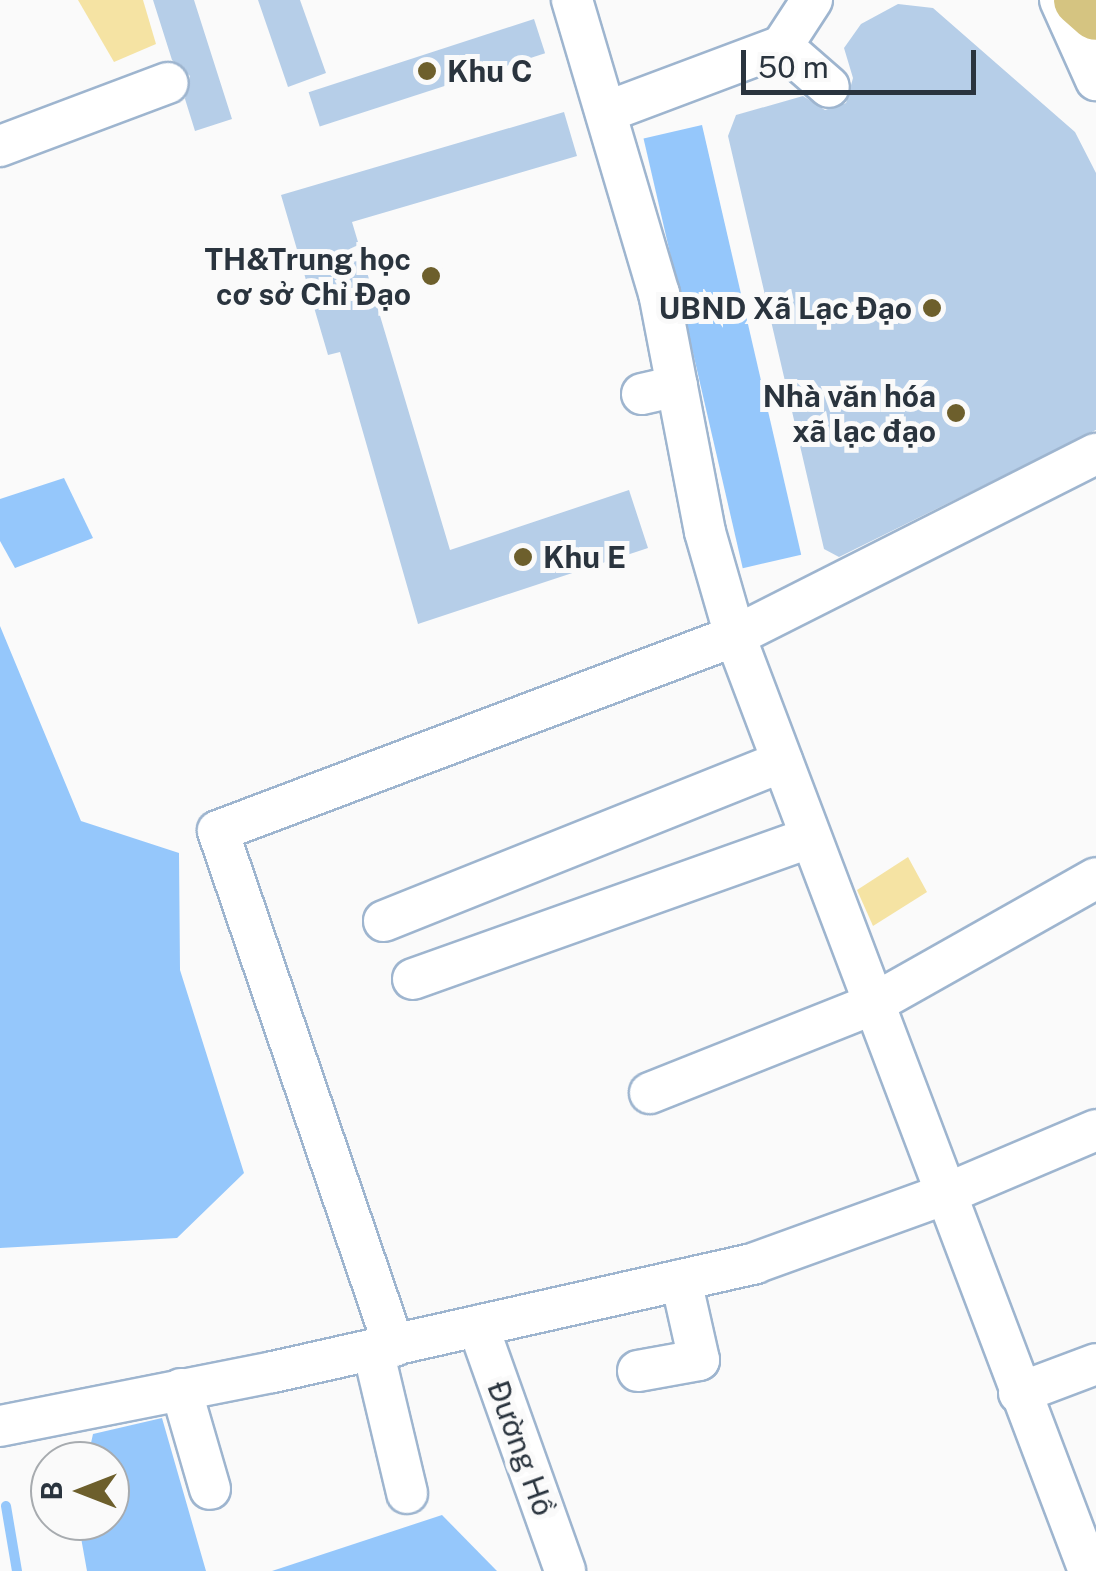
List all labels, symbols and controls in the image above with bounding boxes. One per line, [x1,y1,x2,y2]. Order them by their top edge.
scale bar [746,30,981,92]
text: 50 m [758,49,829,85]
place label: Khu C [447,53,532,89]
marker: Khu C [416,60,438,82]
place label: TH&Trung học cơ sở Chỉ Đạo [205,241,411,312]
marker: TH&Trung học cơ sở Chỉ Đạo [420,265,442,287]
place label: UBND Xã Lạc Đạo [658,290,912,326]
marker: UBND Xã Lạc Đạo [921,297,943,319]
place label: Nhà văn hóa xã lạc đạo [763,378,936,448]
marker: Nhà văn hóa xã lạc đạo [945,402,967,424]
place label: Khu E [543,539,626,575]
marker: Khu E [512,546,534,568]
street label: Đường Hồ [480,1376,562,1520]
north arrow [30,1441,130,1541]
text: B [35,1481,68,1501]

